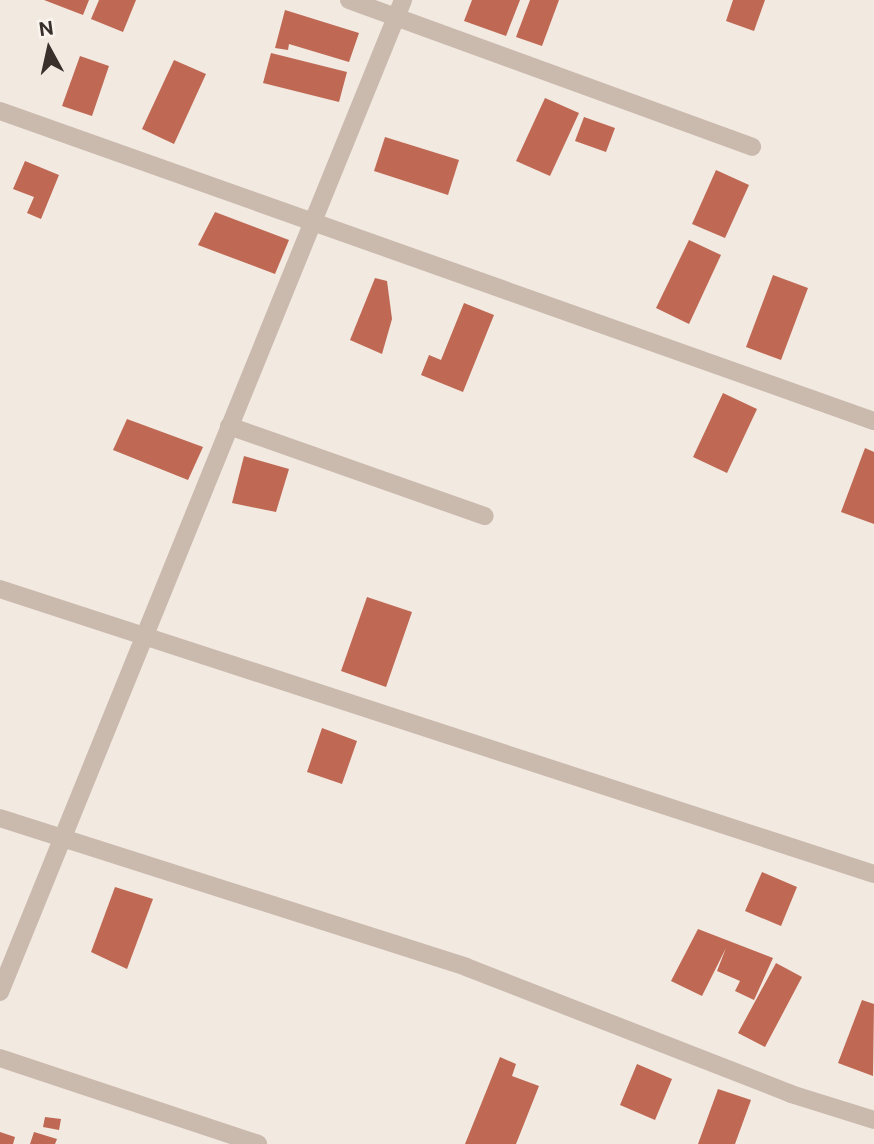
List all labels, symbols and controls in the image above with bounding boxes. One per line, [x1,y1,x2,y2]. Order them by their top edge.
north arrow [14,14,84,84]
text: N [37,16,55,40]

